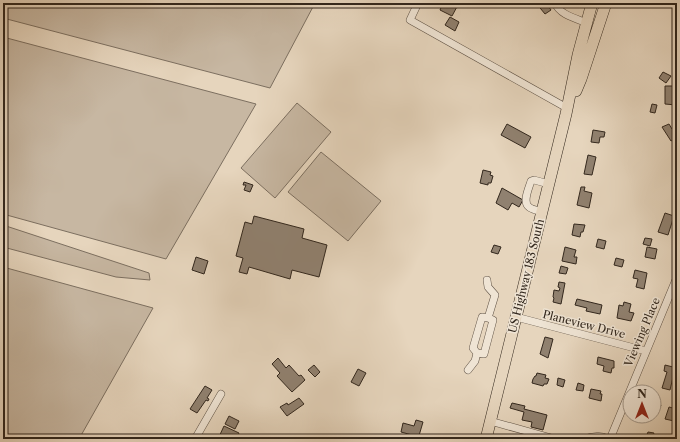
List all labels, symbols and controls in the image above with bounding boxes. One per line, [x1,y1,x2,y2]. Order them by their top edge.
street label: US Highway 183 South [505,217,547,335]
street label: Viewing Place [621,295,663,370]
street label: Planeview Drive [541,307,627,341]
north arrow [622,384,662,424]
text: N [637,387,647,401]

